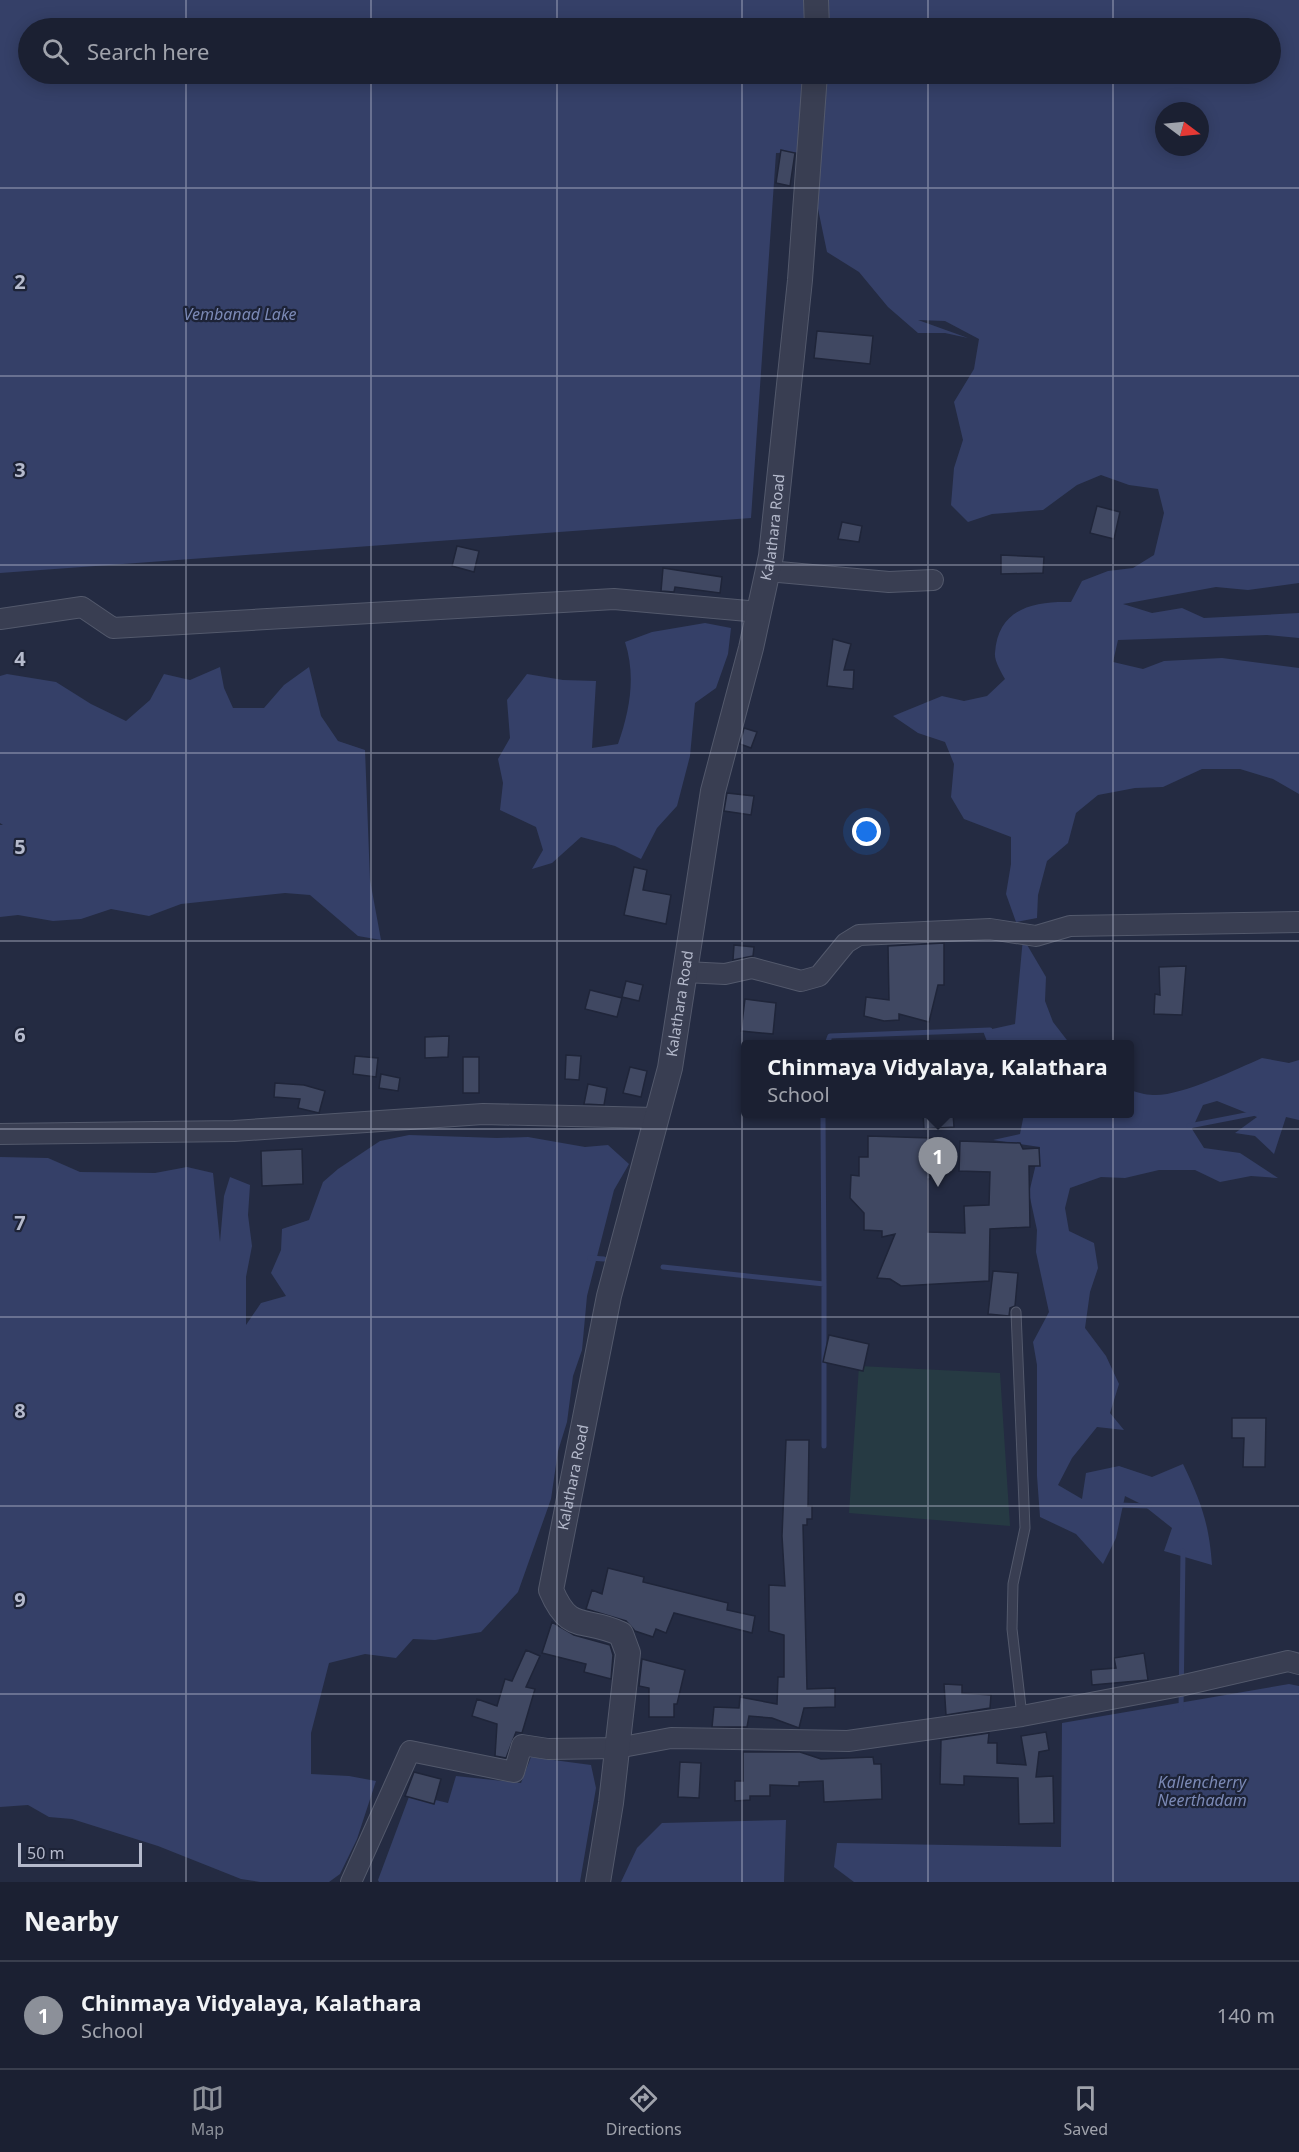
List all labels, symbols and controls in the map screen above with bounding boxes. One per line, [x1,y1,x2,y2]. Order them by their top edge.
search box [18,18,1281,84]
icon: search [39,35,72,68]
text: Search here [87,36,209,66]
north arrow [1155,102,1209,156]
text: 2 [14,268,26,295]
water label: Vembanad Lake [184,303,296,325]
text: 3 [14,456,26,483]
street label: Kalathara Road [755,473,789,582]
text: 4 [14,645,26,672]
your location [852,817,881,846]
text: 5 [14,833,26,860]
street label: Kalathara Road [661,949,697,1058]
text: 6 [14,1021,26,1048]
popup [741,1040,1134,1118]
text: Chinmaya Vidyalaya, Kalathara [767,1051,1108,1081]
text: School [767,1081,830,1108]
pin: 1 [918,1138,958,1187]
text: 7 [14,1209,26,1236]
text: 8 [14,1397,26,1424]
street label: Kalathara Road [552,1423,592,1532]
text: 9 [14,1586,26,1613]
water label: Kallencherry Neerthadam [1157,1771,1248,1811]
scale bar [18,1840,142,1868]
text: 50 m [27,1842,64,1864]
text: Nearby [24,1903,119,1939]
text: Chinmaya Vidyalaya, Kalathara [81,1987,422,2017]
text: 1 [38,2002,49,2029]
text: 140 m [1217,2002,1275,2029]
text: School [81,2017,143,2044]
tab: Map [191,2082,224,2140]
tab: Directions [606,2082,682,2140]
tab: Saved [1063,2082,1108,2140]

